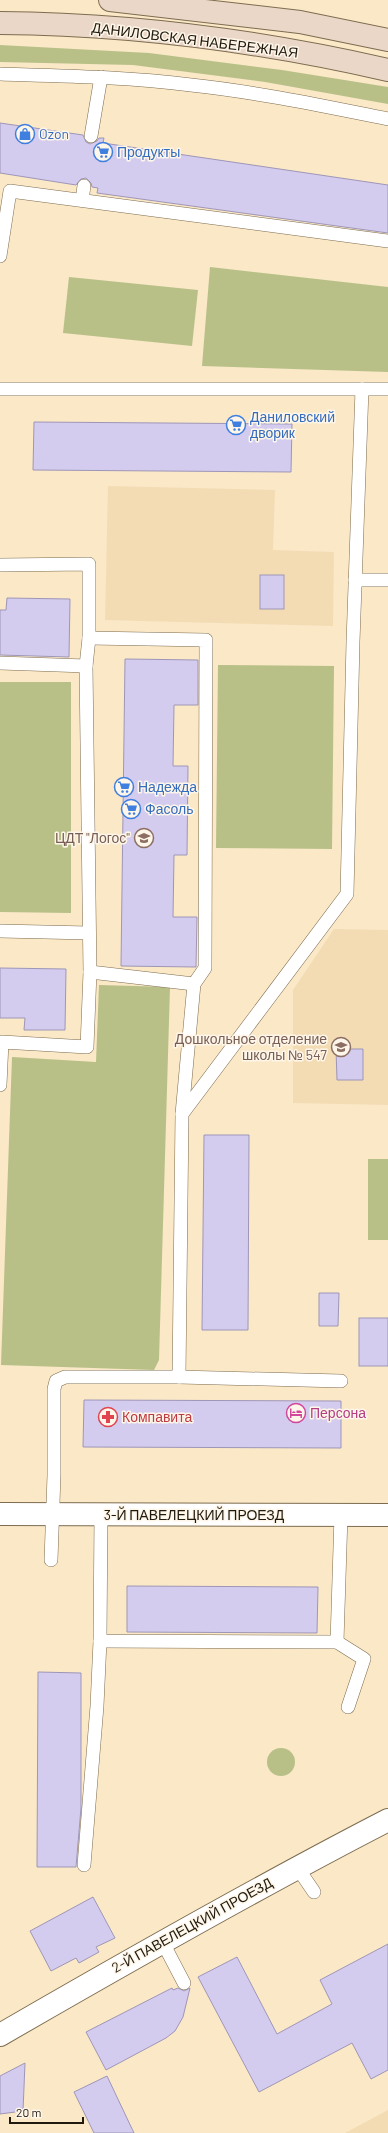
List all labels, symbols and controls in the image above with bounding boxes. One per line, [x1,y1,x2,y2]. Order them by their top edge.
street label: ДАНИЛОВСКАЯ НАБЕРЕЖНАЯ [91,18,299,61]
shop icon: Ozon [14,123,36,145]
place label: Ozon [39,125,69,142]
supermarket icon: Продукты [92,141,114,163]
place label: Продукты [117,143,180,160]
place label: Даниловский дворик [250,408,335,441]
supermarket icon: Даниловский дворик [225,414,247,436]
supermarket icon: Надежда [113,776,135,798]
place label: Надежда [138,778,197,795]
supermarket icon: Фасоль [120,798,142,820]
place label: Фасоль [145,800,194,817]
school or university icon: ЦДТ "Логос" [133,827,155,849]
place label: ЦДТ "Логос" [55,829,130,846]
place label: Дошкольное отделение школы № 547 [175,1030,327,1063]
school or university icon: Дошкольное отделение школы № 547 [330,1036,352,1058]
hotel icon: Персона [285,1402,307,1424]
place label: Персона [310,1404,366,1421]
pharmacy icon: Компавита [97,1406,119,1428]
place label: Компавита [122,1408,192,1425]
street label: 3-Й ПАВЕЛЕЦКИЙ ПРОЕЗД [104,1506,285,1523]
street label: 2-Й ПАВЕЛЕЦКИЙ ПРОЕЗД [109,1873,275,1976]
scale bar [10,2099,83,2125]
text: 20 m [16,2105,42,2119]

